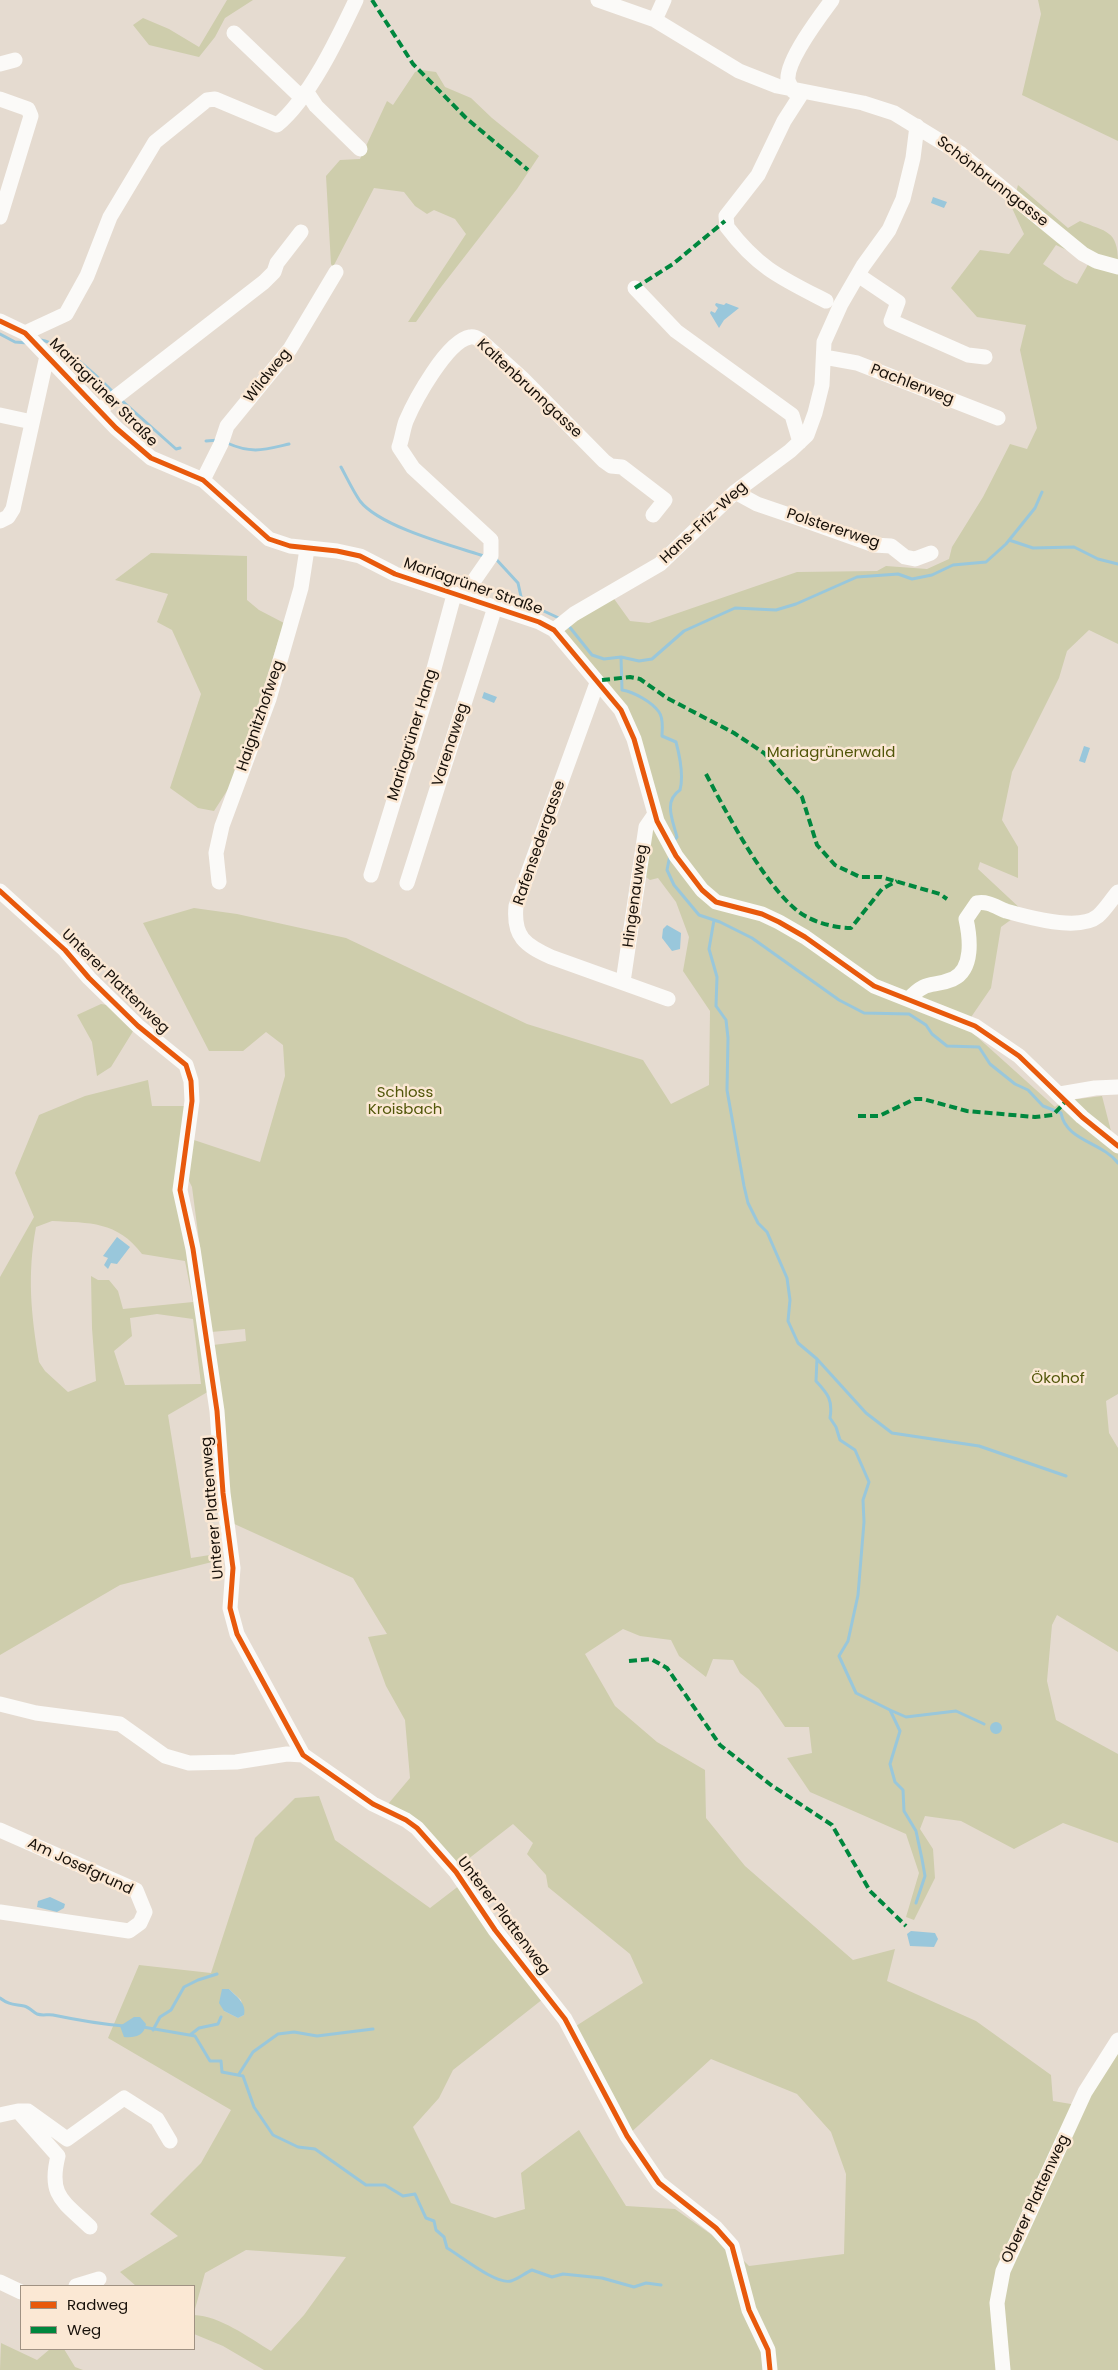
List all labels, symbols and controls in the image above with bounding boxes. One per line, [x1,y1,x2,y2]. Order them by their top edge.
street label: Schönbrunngasse [933,133,1051,231]
street label: Mariagrüner Straße [45,335,161,451]
street label: Kaltenbrunngasse [473,336,585,442]
street label: Wildweg [241,346,295,406]
street label: Pachlerweg [868,361,956,409]
street label: Hans-Friz-Weg [657,478,751,568]
street label: Polstererweg [784,505,882,553]
street label: Mariagrüner Straße [401,555,545,619]
street label: Haignitzhofweg [234,658,288,774]
street label: Mariagrüner Hang [384,667,442,803]
street label: Varenaweg [429,701,473,789]
park label: Mariagrünerwald [767,744,895,762]
street label: Rafensedergasse [510,778,570,908]
street label: Hingenauweg [620,843,652,949]
street label: Unterer Plattenweg [57,926,173,1038]
park label: Schloss Kroisbach [368,1084,442,1119]
park label: Ökohof [1031,1370,1085,1388]
street label: Unterer Plattenweg [198,1436,228,1580]
street label: Am Josefgrund [24,1835,136,1899]
street label: Unterer Plattenweg [453,1853,553,1979]
street label: Oberer Plattenweg [998,2132,1074,2266]
legend [20,2285,195,2350]
text: Radweg [67,2294,128,2315]
text: Weg [67,2319,101,2340]

